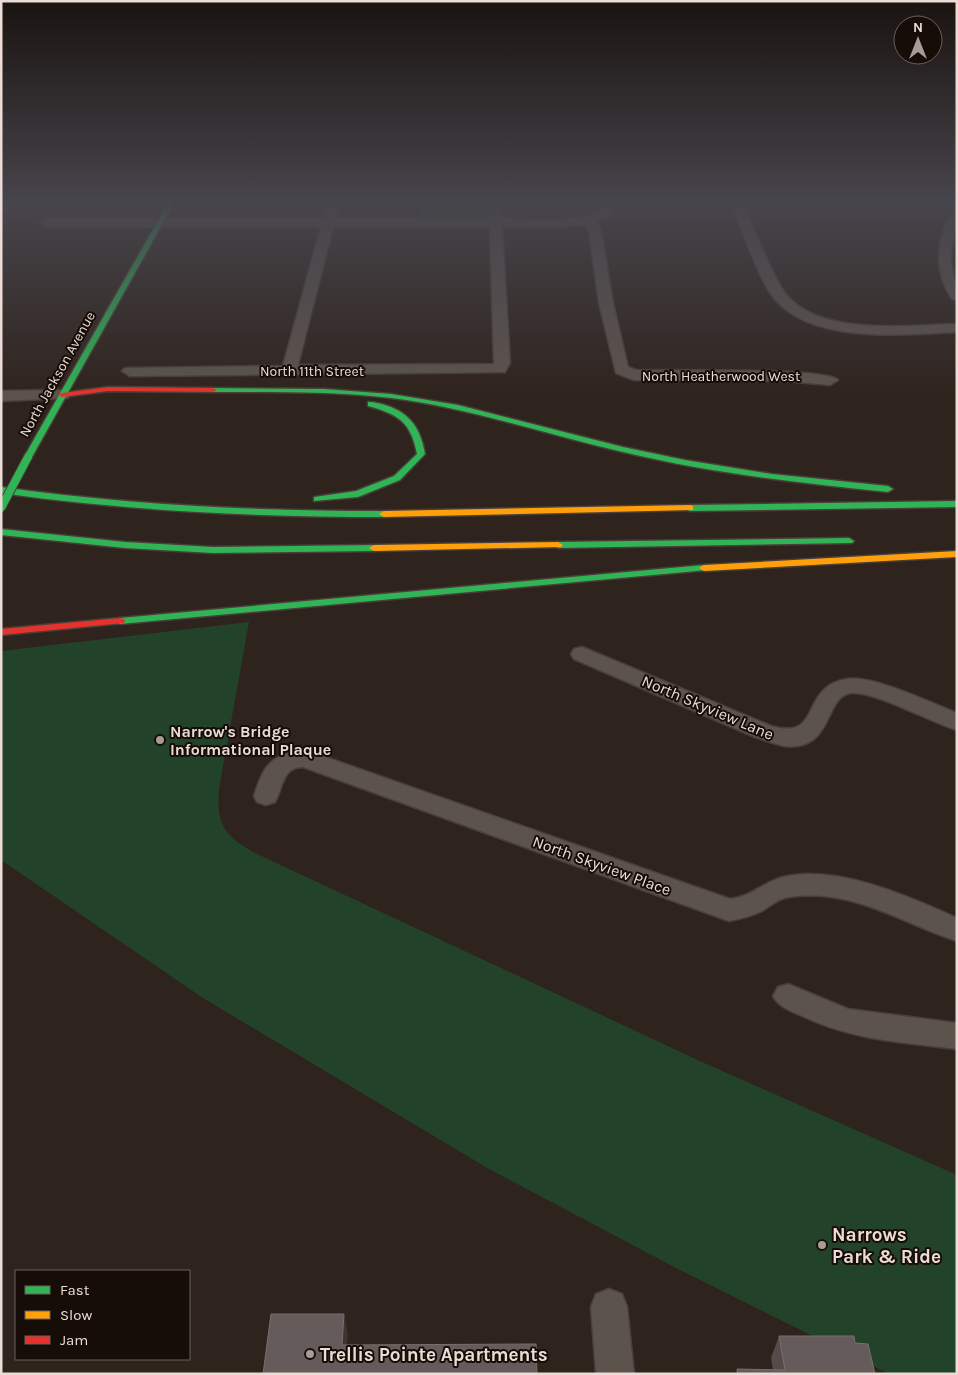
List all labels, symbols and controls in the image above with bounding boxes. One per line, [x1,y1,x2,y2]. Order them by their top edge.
north arrow [893,15,943,65]
text: N [913,19,923,36]
street label: North Jackson Avenue [16,309,99,440]
street label: North 11th Street [260,363,364,380]
street label: North Heatherwood West [642,368,800,385]
street label: North Skyview Lane [639,671,777,744]
place label: Narrow's Bridge Informational Plaque [170,722,331,759]
marker: Narrow's Bridge Informational Plaque [154,734,166,746]
street label: North Skyview Place [530,832,674,899]
place label: Narrows Park & Ride [832,1224,941,1268]
marker: Narrows Park & Ride [816,1239,828,1251]
legend [15,1270,190,1360]
text: Fast [60,1281,90,1299]
text: Slow [60,1306,92,1324]
text: Jam [60,1331,88,1349]
place label: Trellis Pointe Apartments [320,1344,548,1366]
marker: Trellis Pointe Apartments [304,1348,316,1360]

